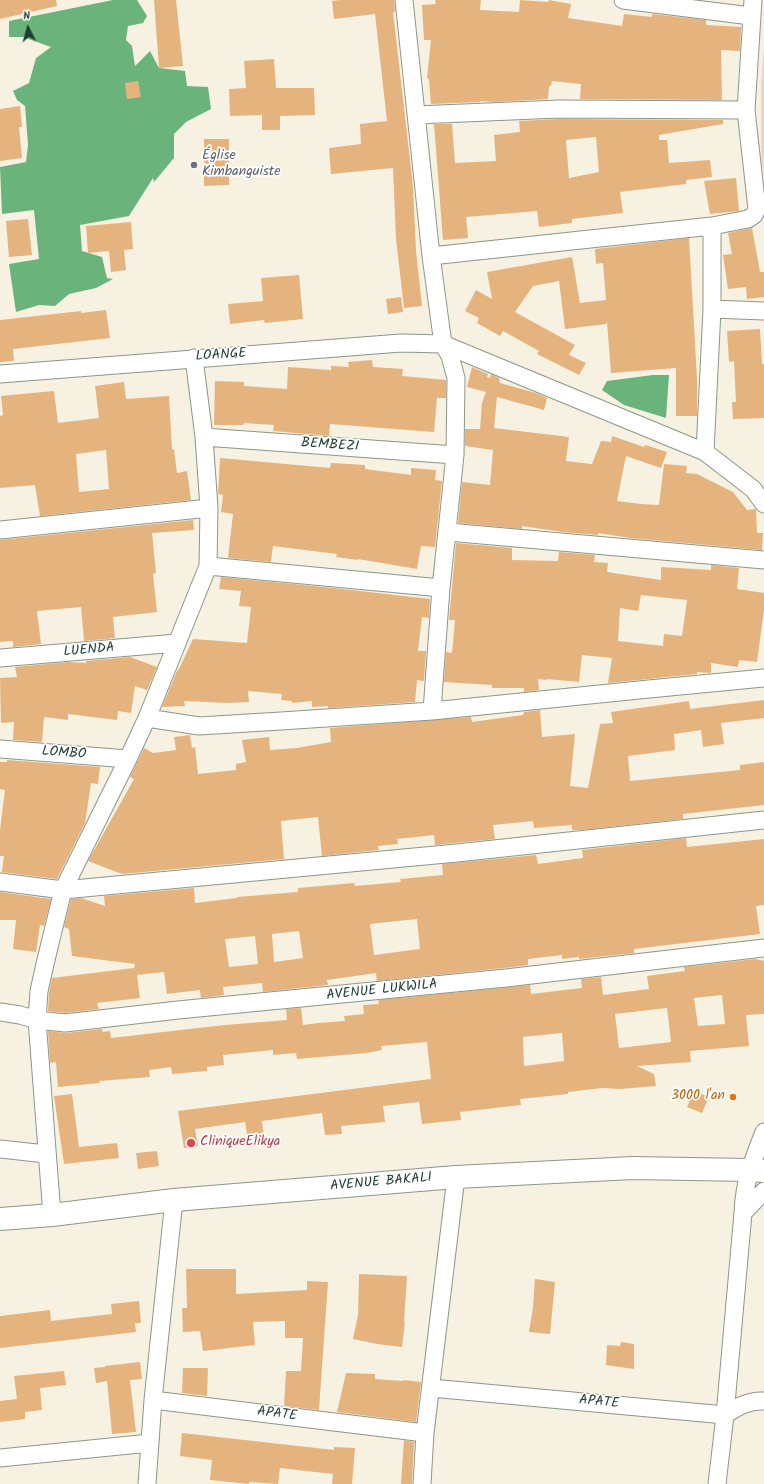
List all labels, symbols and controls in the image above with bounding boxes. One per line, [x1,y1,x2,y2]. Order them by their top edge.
text: N [22,7,31,25]
north arrow [8,8,48,48]
place label: Église Kimbanguiste [202,149,281,182]
marker: Église Kimbanguiste [189,160,199,170]
street label: LOANGE [195,346,247,366]
street label: BEMBEZI [300,436,360,456]
street label: LUENDA [63,640,115,662]
street label: LOMBO [41,744,87,764]
street label: AVENUE LUKWILA [326,977,438,1005]
place label: 3000 l'an [671,1089,725,1105]
marker: 3000 l'an [728,1092,738,1102]
place label: CliniqueElikya [200,1135,280,1151]
marker: CliniqueElikya [185,1137,197,1149]
street label: AVENUE BAKALI [329,1170,433,1196]
street label: APATE [578,1393,620,1413]
street label: APATE [256,1404,298,1426]

